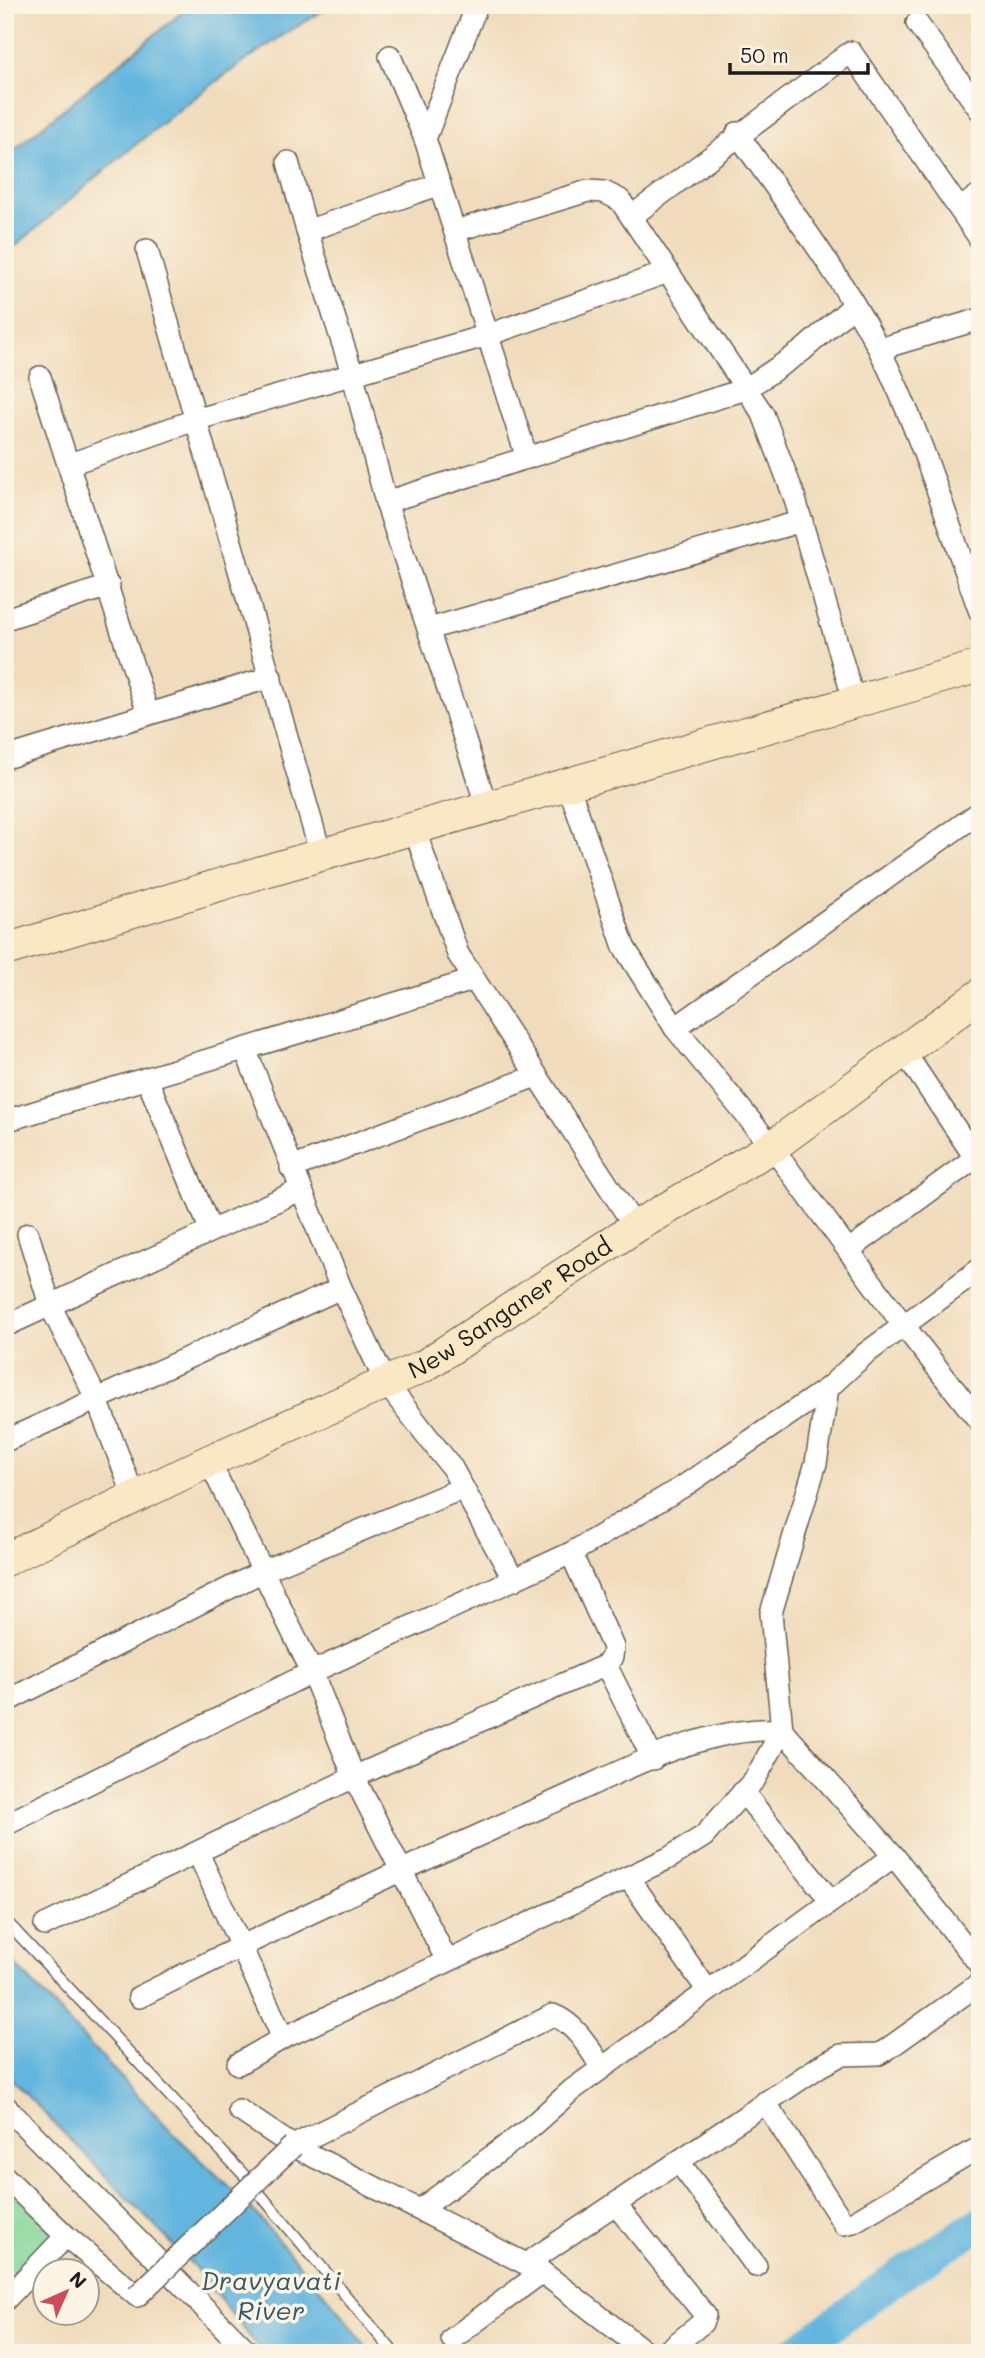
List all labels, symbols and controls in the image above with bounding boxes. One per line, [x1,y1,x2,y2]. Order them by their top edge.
scale bar [730,32,868,76]
text: 50 m [740,41,789,68]
street label: New Sanganer Road [403,1230,617,1385]
north arrow [32,2256,102,2326]
water label: Dravyavati River [201,2263,341,2327]
text: N [64,2266,92,2294]

